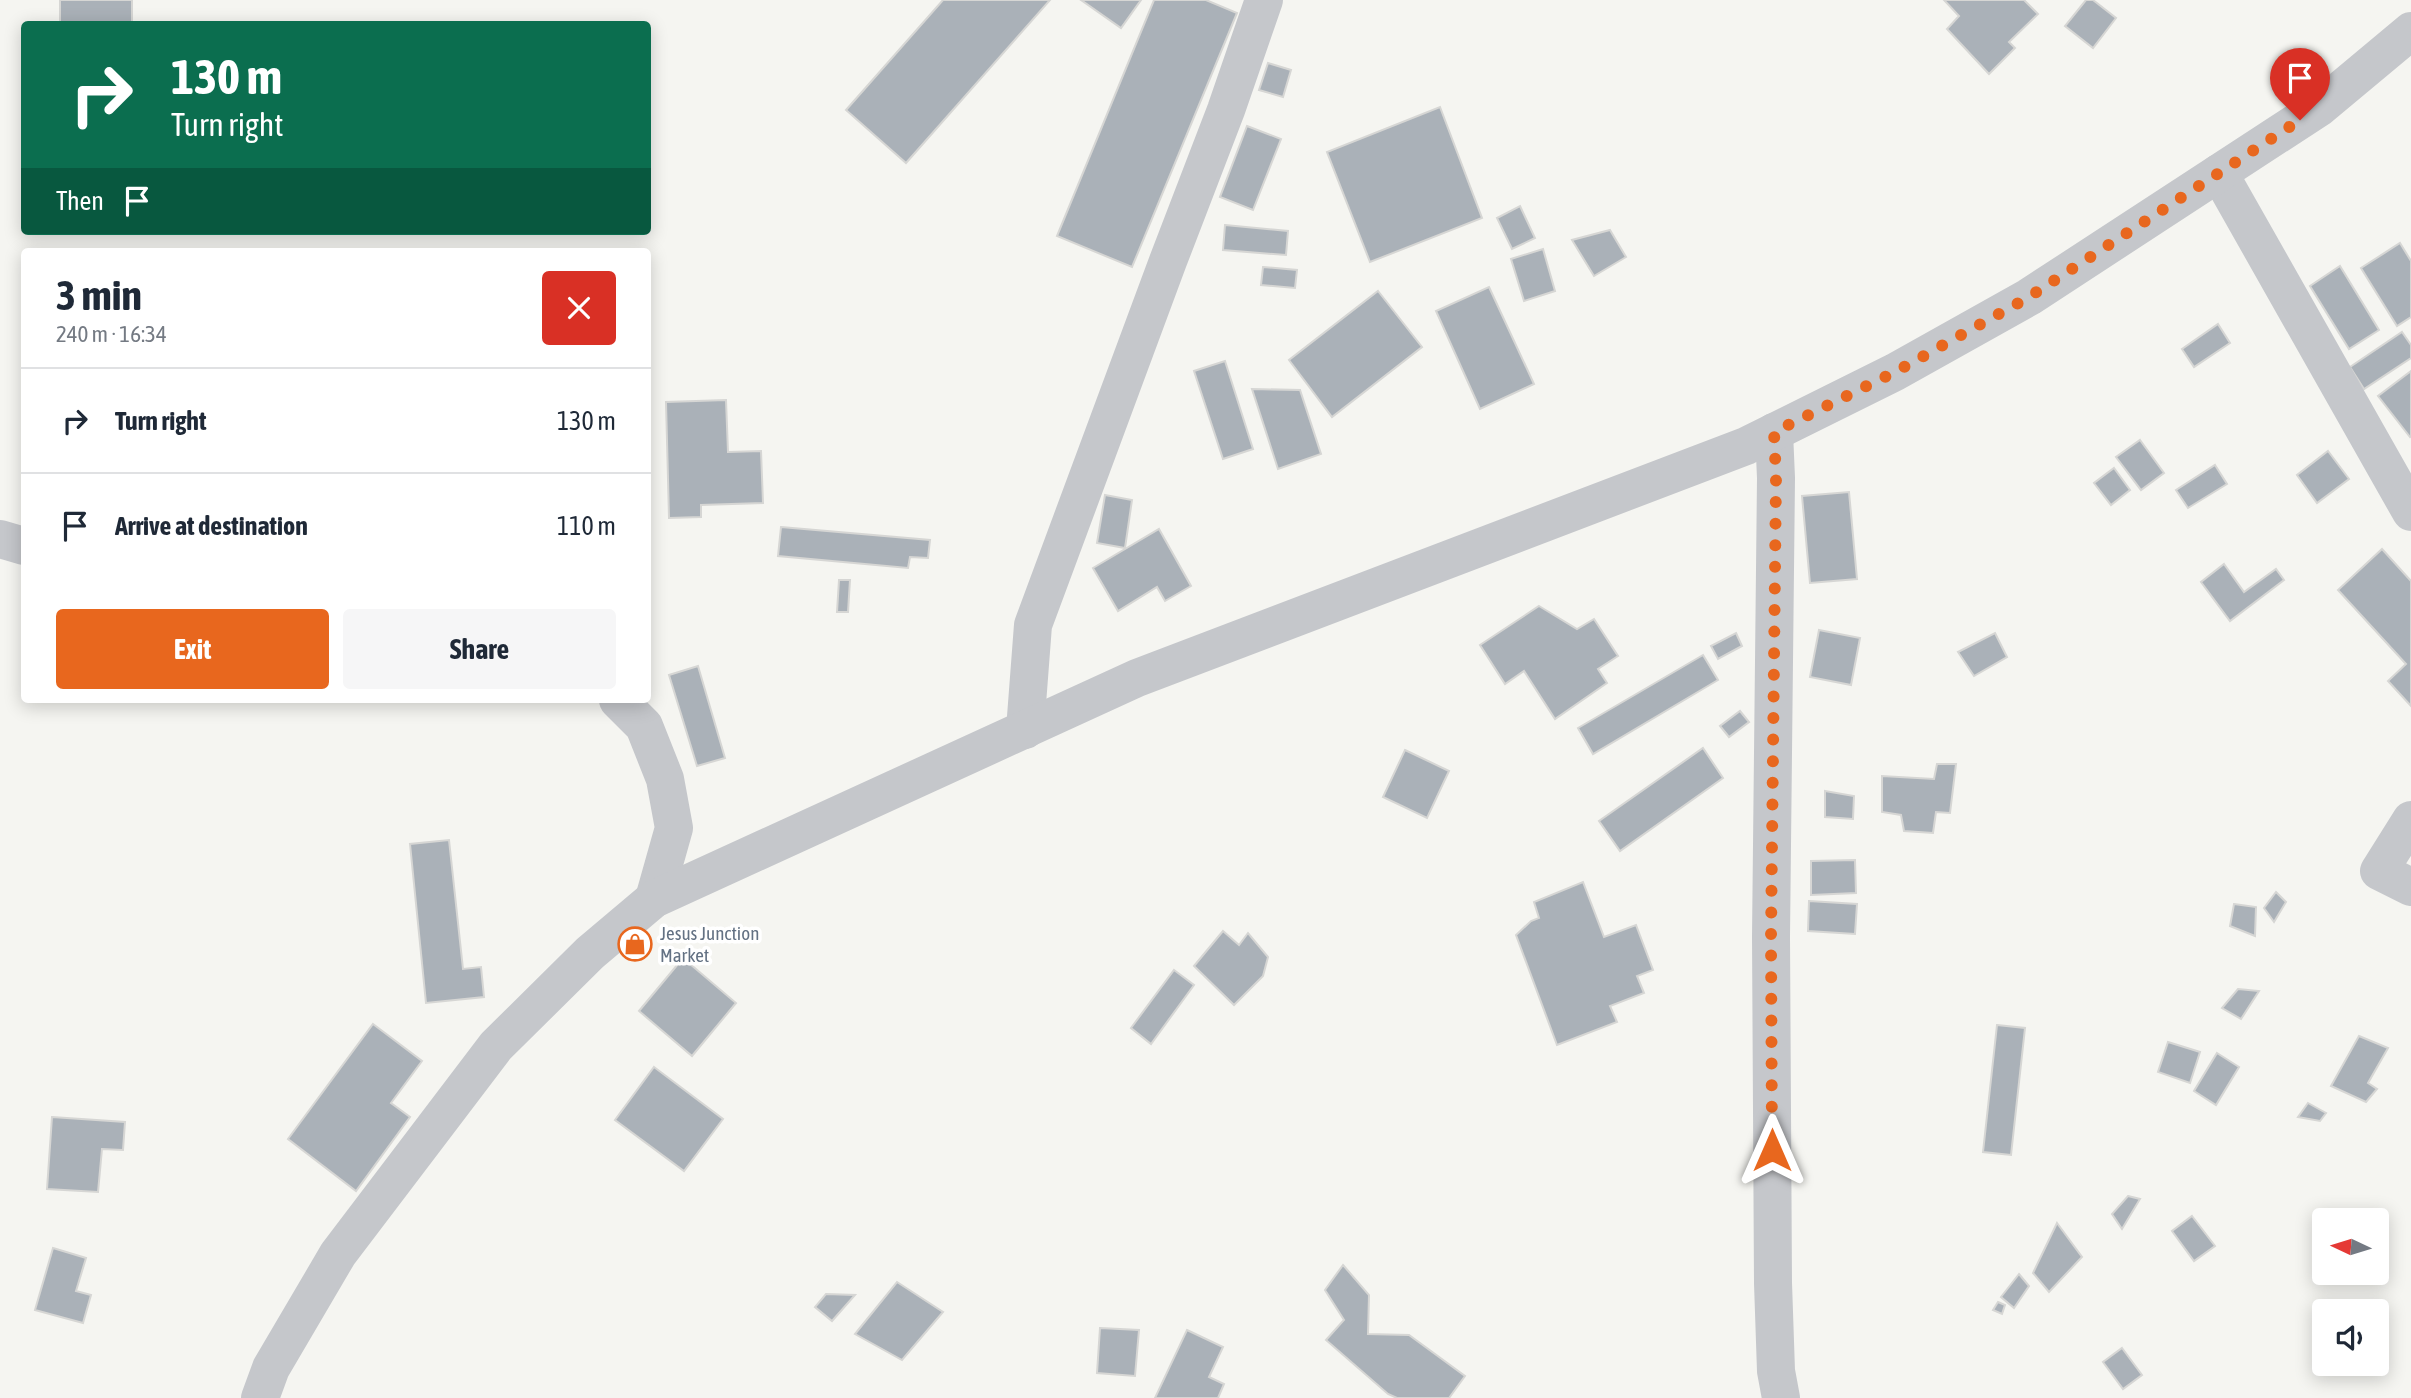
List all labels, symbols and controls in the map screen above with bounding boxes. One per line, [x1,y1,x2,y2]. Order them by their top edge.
text: 130 m [171,48,282,104]
pin [2270,48,2330,120]
icon: right [56,49,147,140]
icon: arrive [2281,59,2319,97]
text: Turn right [171,106,284,143]
icon: arrive [118,182,156,220]
text: Then [56,186,104,216]
text: 3 min [56,271,142,319]
button: close [542,271,616,345]
text: 240 m · 16:34 [56,321,167,347]
icon: right [56,402,94,440]
text: Turn right [115,406,206,436]
text: 130 m [557,406,616,436]
icon: arrive [56,507,94,545]
text: Arrive at destination [115,511,308,541]
text: 110 m [557,511,616,541]
button: Exit [56,609,329,689]
button: Share [343,609,616,689]
place label: Jesus Junction Market [660,922,759,966]
shop icon: Jesus Junction Market [616,925,654,963]
position arrow [1735,1113,1809,1187]
north arrow [2312,1208,2389,1284]
map controls [2312,1208,2389,1376]
button: sound [2312,1299,2389,1376]

